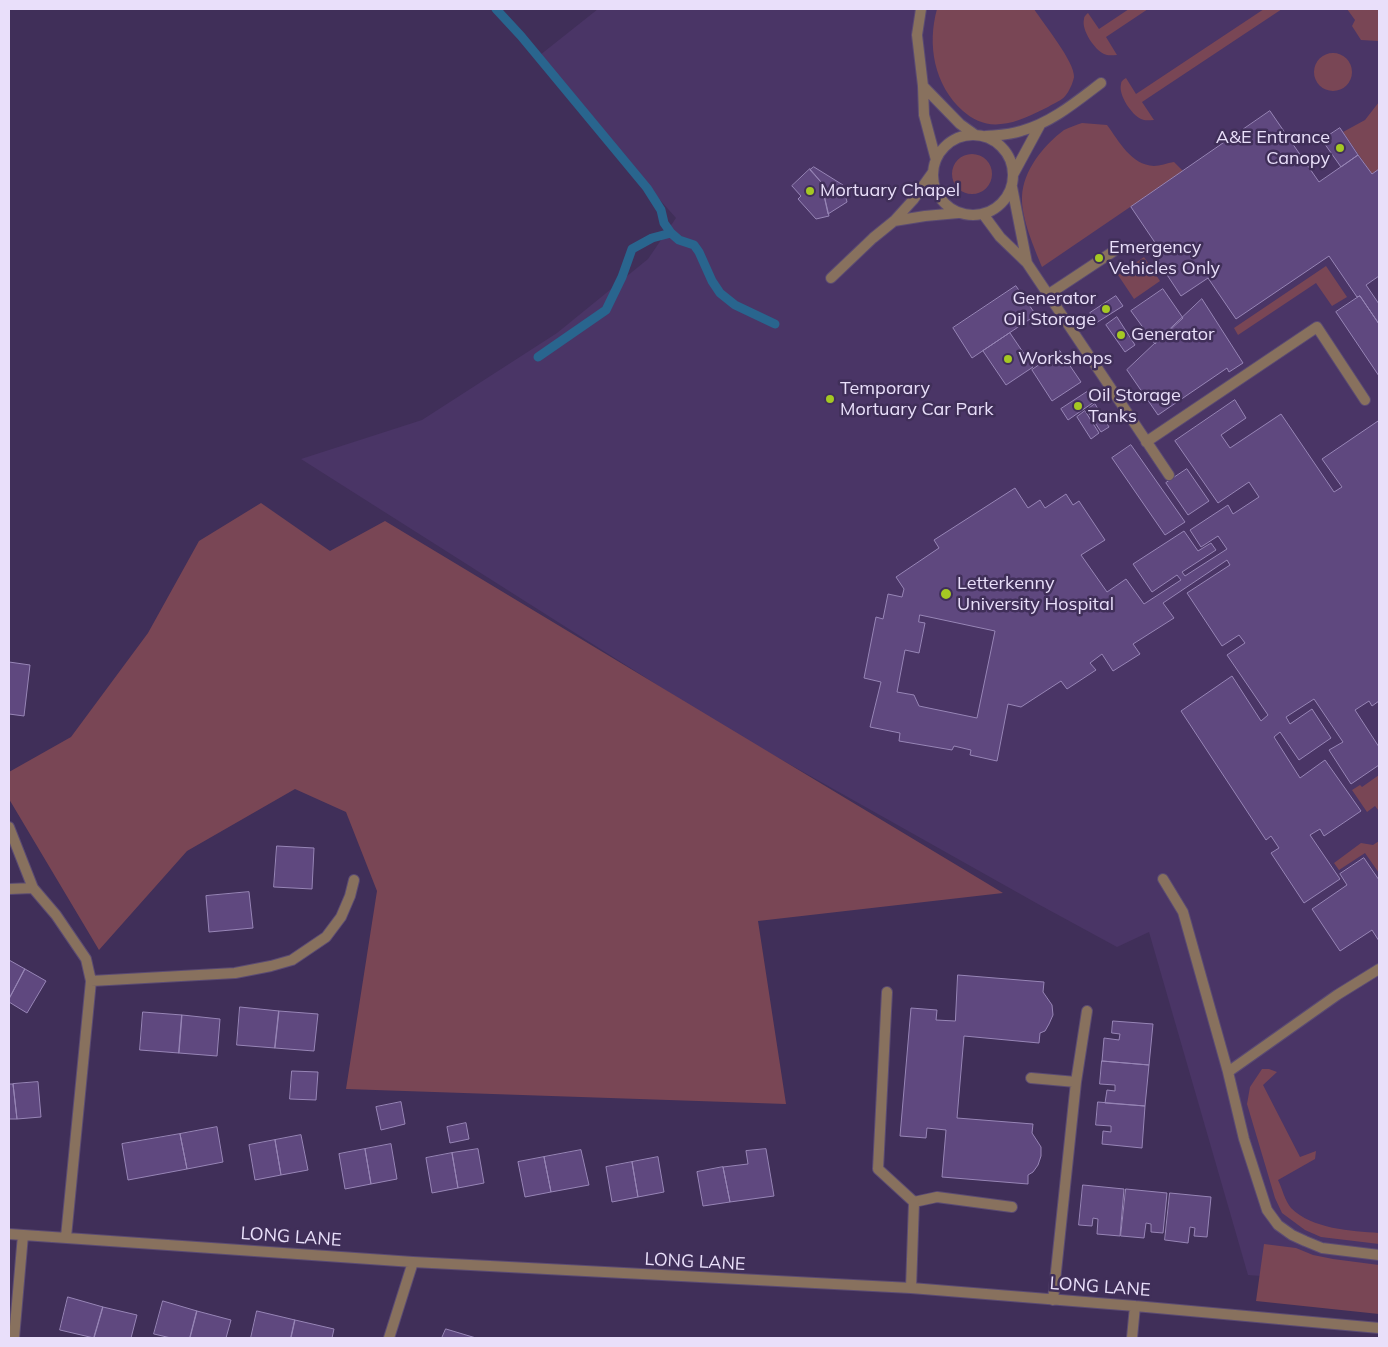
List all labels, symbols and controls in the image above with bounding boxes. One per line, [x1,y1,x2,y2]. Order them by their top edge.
place label: A&E Entrance Canopy [1216,127,1330,170]
marker: A&E Entrance Canopy [1334,142,1346,154]
place label: Mortuary Chapel [820,180,960,202]
marker: Mortuary Chapel [804,185,816,197]
place label: Emergency Vehicles Only [1109,237,1220,280]
marker: Emergency Vehicles Only [1093,252,1105,264]
place label: Generator Oil Storage [1003,288,1096,330]
marker: Generator Oil Storage [1100,303,1112,315]
place label: Generator [1131,324,1215,346]
marker: Generator [1115,329,1127,341]
place label: Workshops [1018,348,1112,370]
marker: Workshops [1002,353,1014,365]
place label: Temporary Mortuary Car Park [840,378,993,420]
place label: Oil Storage Tanks [1088,385,1181,428]
marker: Temporary Mortuary Car Park [824,393,836,405]
marker: Oil Storage Tanks [1072,400,1084,412]
place label: Letterkenny University Hospital [957,573,1114,616]
marker: Letterkenny University Hospital [939,587,953,601]
street label: LONG LANE [240,1223,342,1251]
street label: LONG LANE [644,1249,746,1275]
street label: LONG LANE [1049,1273,1151,1301]

